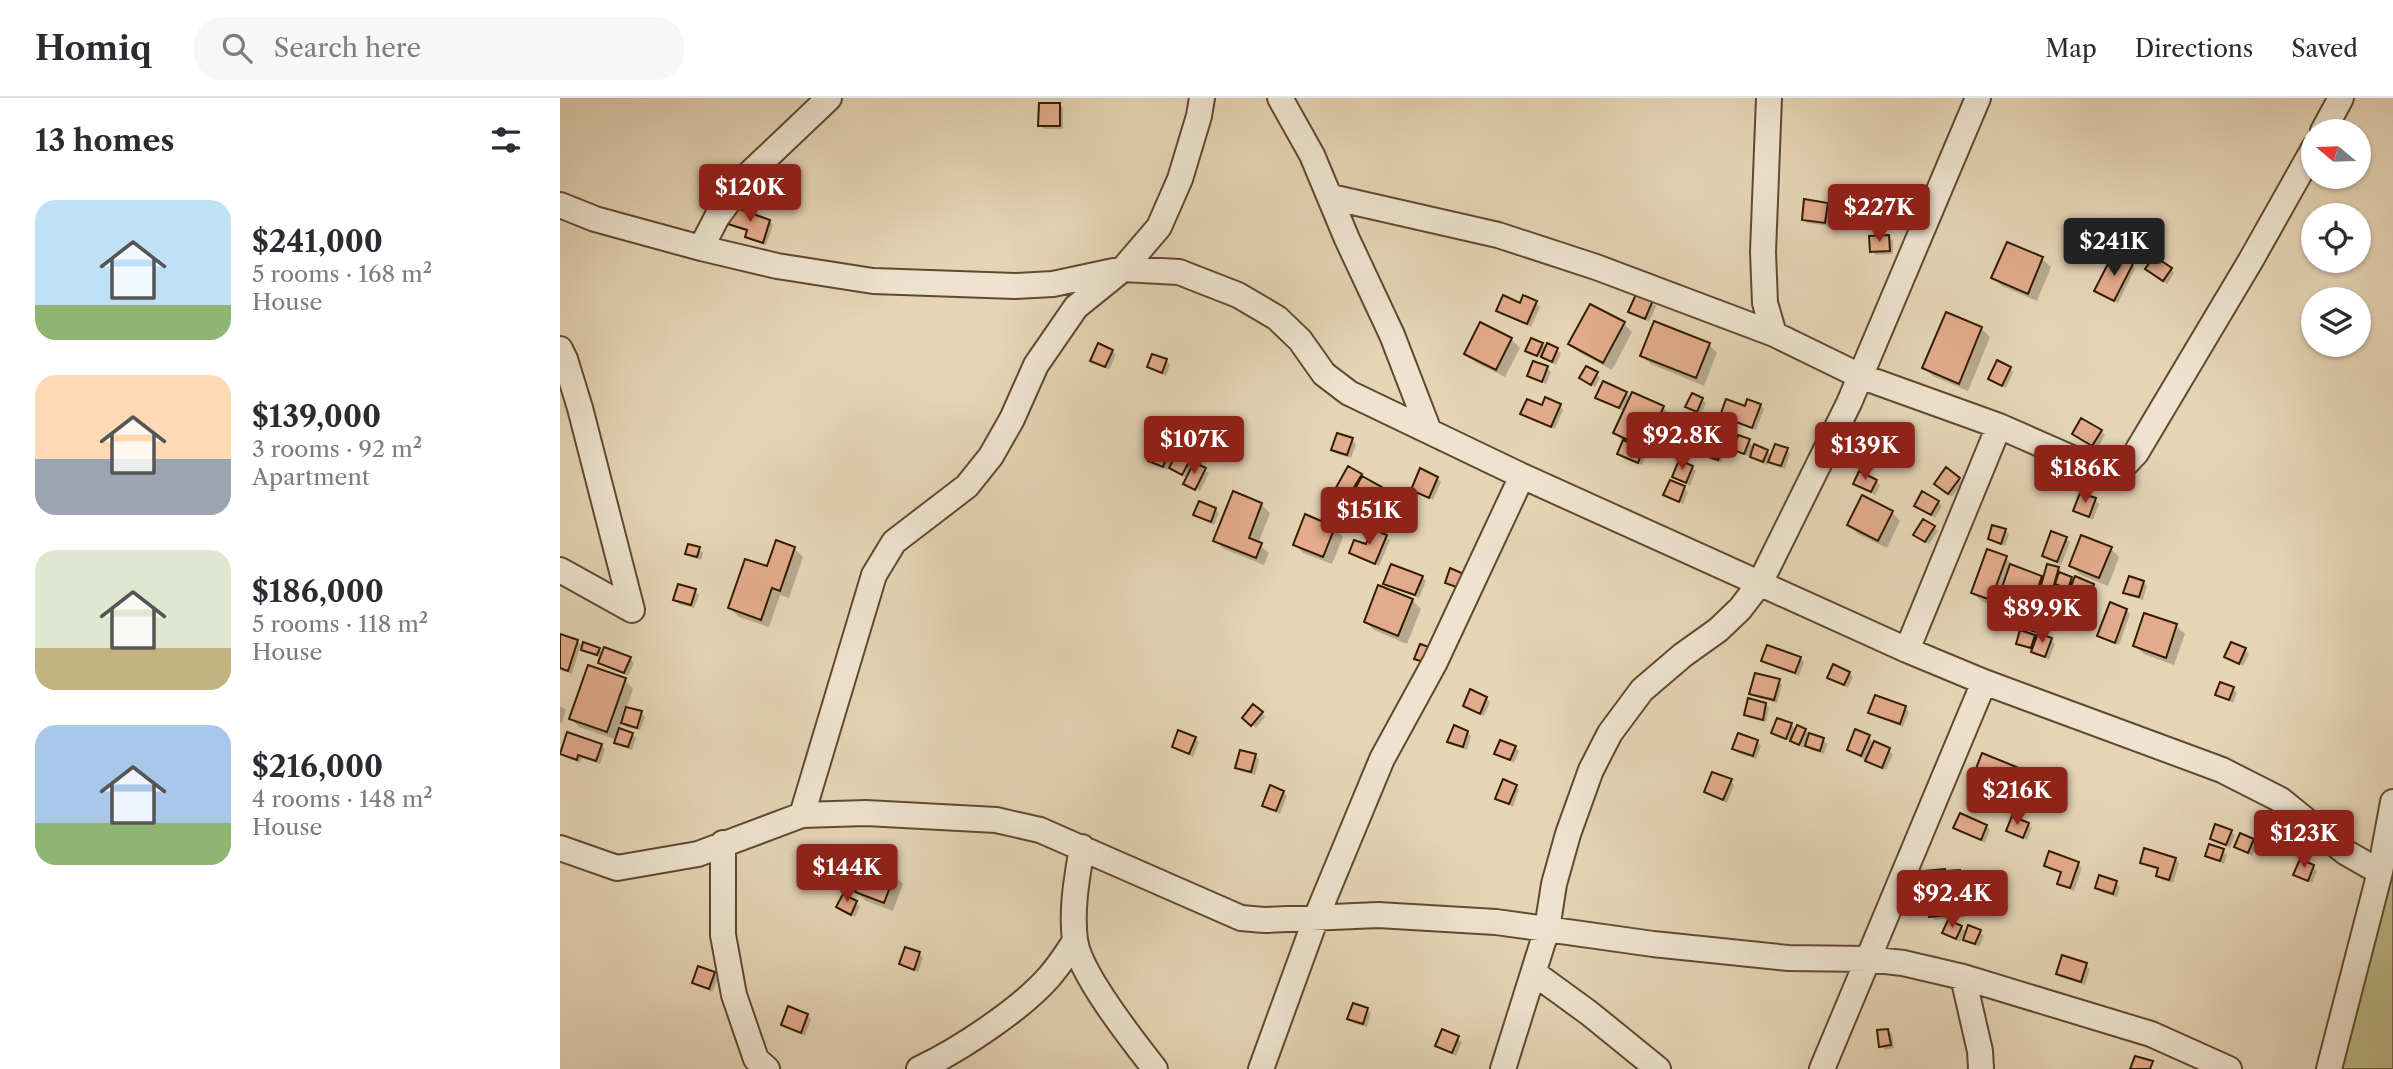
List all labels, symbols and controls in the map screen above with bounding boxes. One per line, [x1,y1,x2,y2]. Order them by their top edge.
search box [194,17,684,80]
text: Homiq [35,28,152,69]
icon: search [218,29,256,67]
text: Search here [274,32,421,64]
text: Map [2045,34,2097,63]
text: Directions [2135,34,2253,63]
text: Saved [2291,34,2358,63]
north arrow [2301,119,2371,189]
map controls [2301,119,2371,357]
icon: filters [487,121,525,159]
text: 13 homes [35,122,174,159]
pin: $120K [701,164,799,224]
text: $120K [715,173,785,201]
pin: $227K [1830,184,1928,244]
text: $227K [1844,193,1914,221]
button: locate [2301,203,2371,273]
pin: $241K [2065,218,2163,278]
text: $241,000 [252,223,383,260]
text: $241K [2080,227,2148,255]
icon: home [91,228,175,312]
text: 5 rooms · 168 m² [252,260,432,288]
button: layers [2301,287,2371,357]
text: House [252,288,322,316]
text: $139,000 [252,398,381,435]
icon: home [91,403,175,487]
pin: $92.8K [1625,412,1739,472]
pin: $107K [1145,416,1243,476]
text: $92.8K [1642,421,1722,449]
pin: $139K [1816,422,1914,482]
text: $107K [1160,425,1228,453]
text: $139K [1831,431,1899,459]
text: 3 rooms · 92 m² [252,435,422,463]
pin: $186K [2036,446,2134,505]
text: $186K [2050,454,2120,482]
text: Apartment [252,463,370,491]
pin: $151K [1320,488,1418,547]
text: $151K [1337,496,1401,524]
text: $186,000 [252,573,384,610]
icon: home [91,578,175,662]
pin: $89.9K [1985,586,2099,645]
text: $89.9K [2003,594,2081,622]
text: 5 rooms · 118 m² [252,610,428,638]
text: House [252,638,322,666]
text: $216,000 [252,748,383,785]
icon: home [91,753,175,837]
pin: $216K [1968,768,2066,827]
text: $216K [1983,776,2051,804]
text: 4 rooms · 148 m² [252,785,433,813]
pin: $123K [2255,810,2353,870]
text: House [252,813,322,841]
text: $123K [2270,819,2338,847]
pin: $144K [798,844,896,904]
text: $144K [813,853,881,881]
pin: $92.4K [1895,870,2009,930]
text: $92.4K [1913,879,1991,907]

